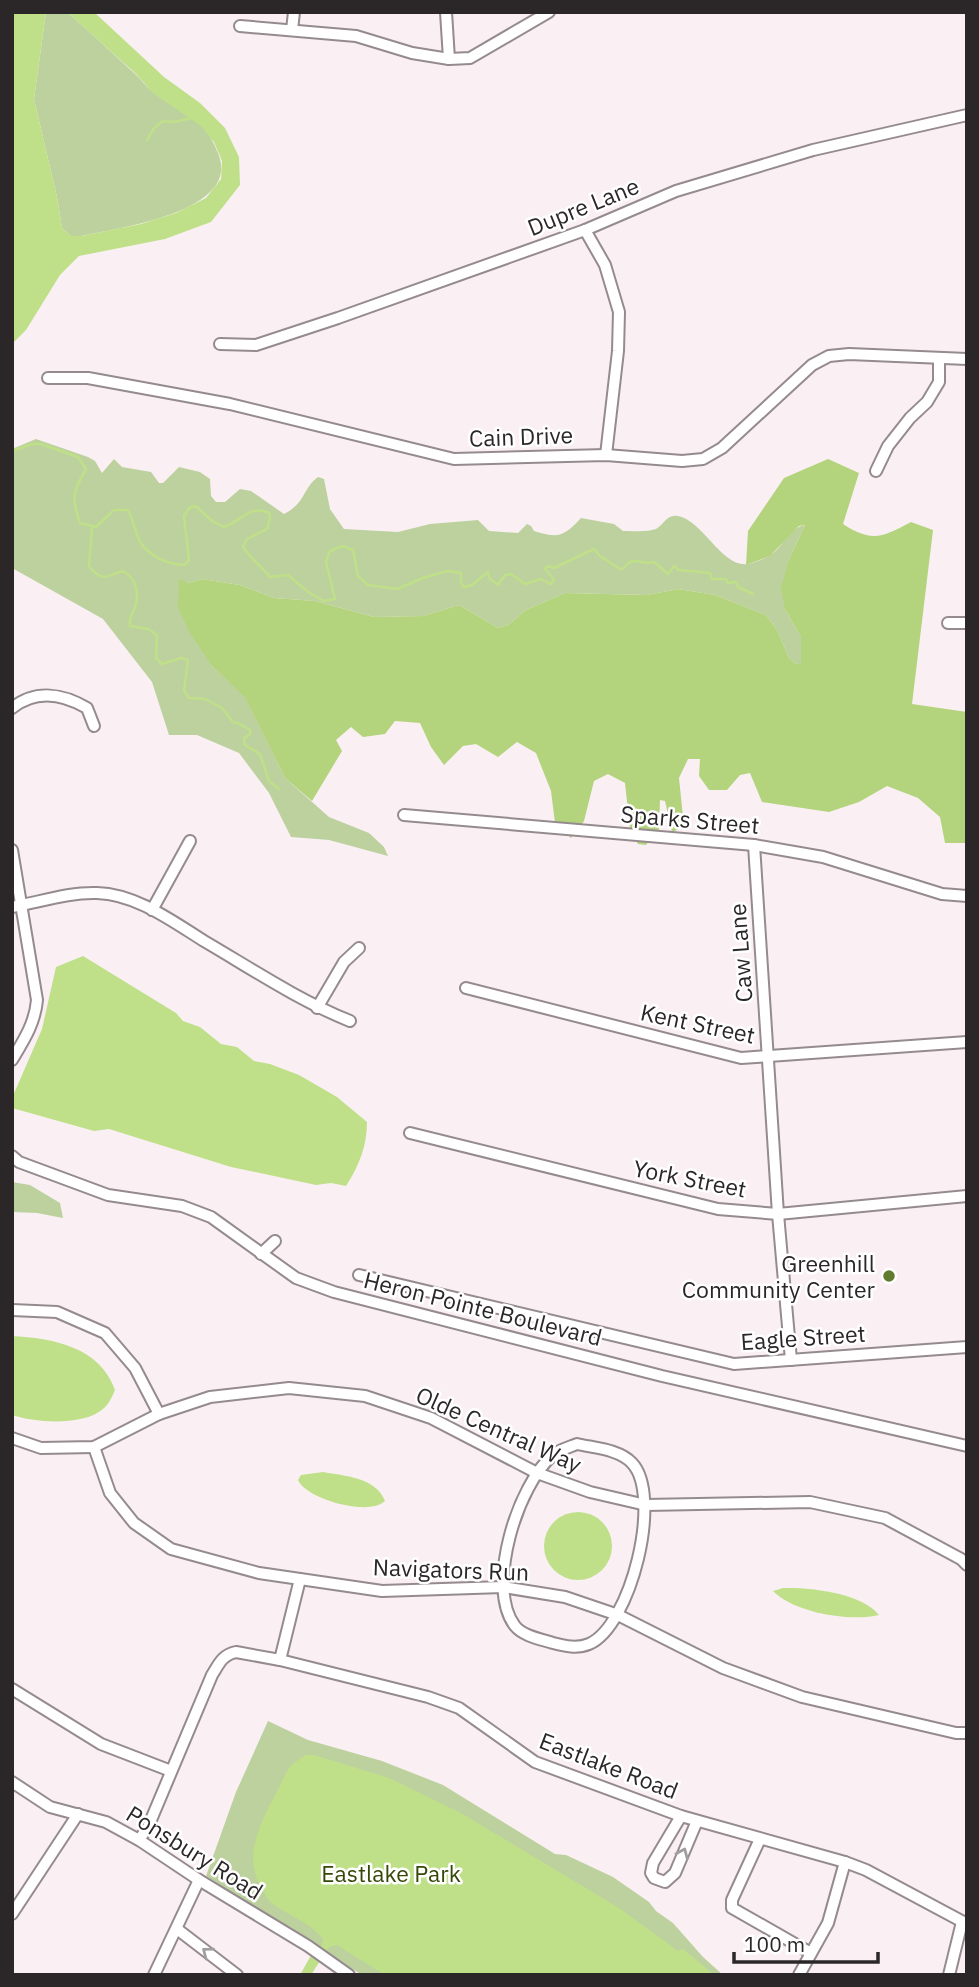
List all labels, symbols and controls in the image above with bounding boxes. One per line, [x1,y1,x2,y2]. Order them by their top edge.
street label: Dupre Lane [523,170,643,242]
street label: Cain Drive [468,419,574,453]
street label: Sparks Street [619,798,761,840]
street label: Caw Lane [722,903,758,1003]
street label: Kent Street [638,996,758,1050]
street label: York Street [631,1152,749,1204]
place label: Greenhill Community Center [682,1248,876,1304]
street label: Heron Pointe Boulevard [361,1264,605,1352]
marker: Greenhill Community Center [881,1268,897,1284]
street label: Eagle Street [739,1318,867,1356]
street label: Olde Central Way [411,1379,587,1479]
street label: Navigators Run [372,1551,530,1587]
street label: Eastlake Road [535,1725,683,1805]
street label: Ponsbury Road [121,1798,269,1906]
one-way arrow [675,1848,689,1861]
park label: Eastlake Park [321,1858,461,1888]
scale bar [734,1920,878,1964]
text: 100 m [744,1930,805,1958]
one-way arrow [202,1947,214,1960]

